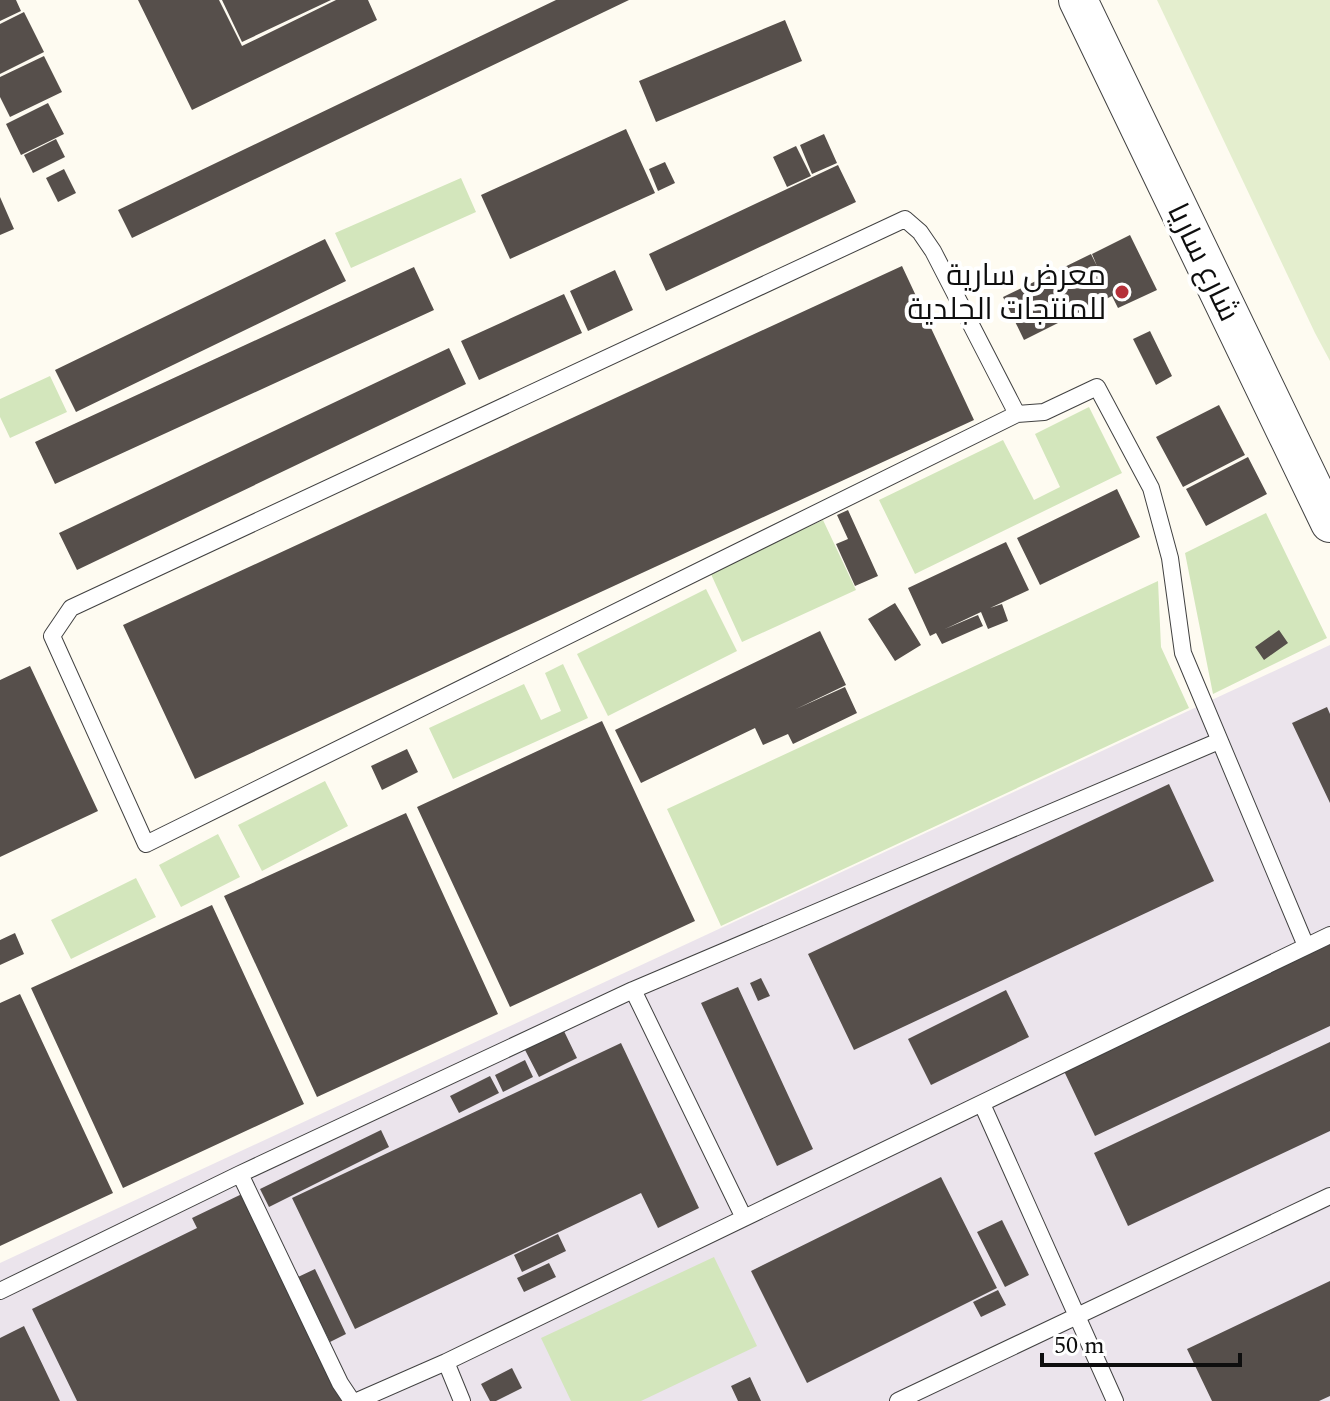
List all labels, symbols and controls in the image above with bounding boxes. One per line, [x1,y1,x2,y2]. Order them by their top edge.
street label: شارع ساريا [1155,196,1251,329]
place label: معرض سارية للمنتجات الجلدية [907,253,1106,333]
marker: معرض سارية للمنتجات الجلدية [1113,283,1131,301]
scale bar [1042,1317,1240,1367]
text: 50 m [1054,1328,1105,1364]

